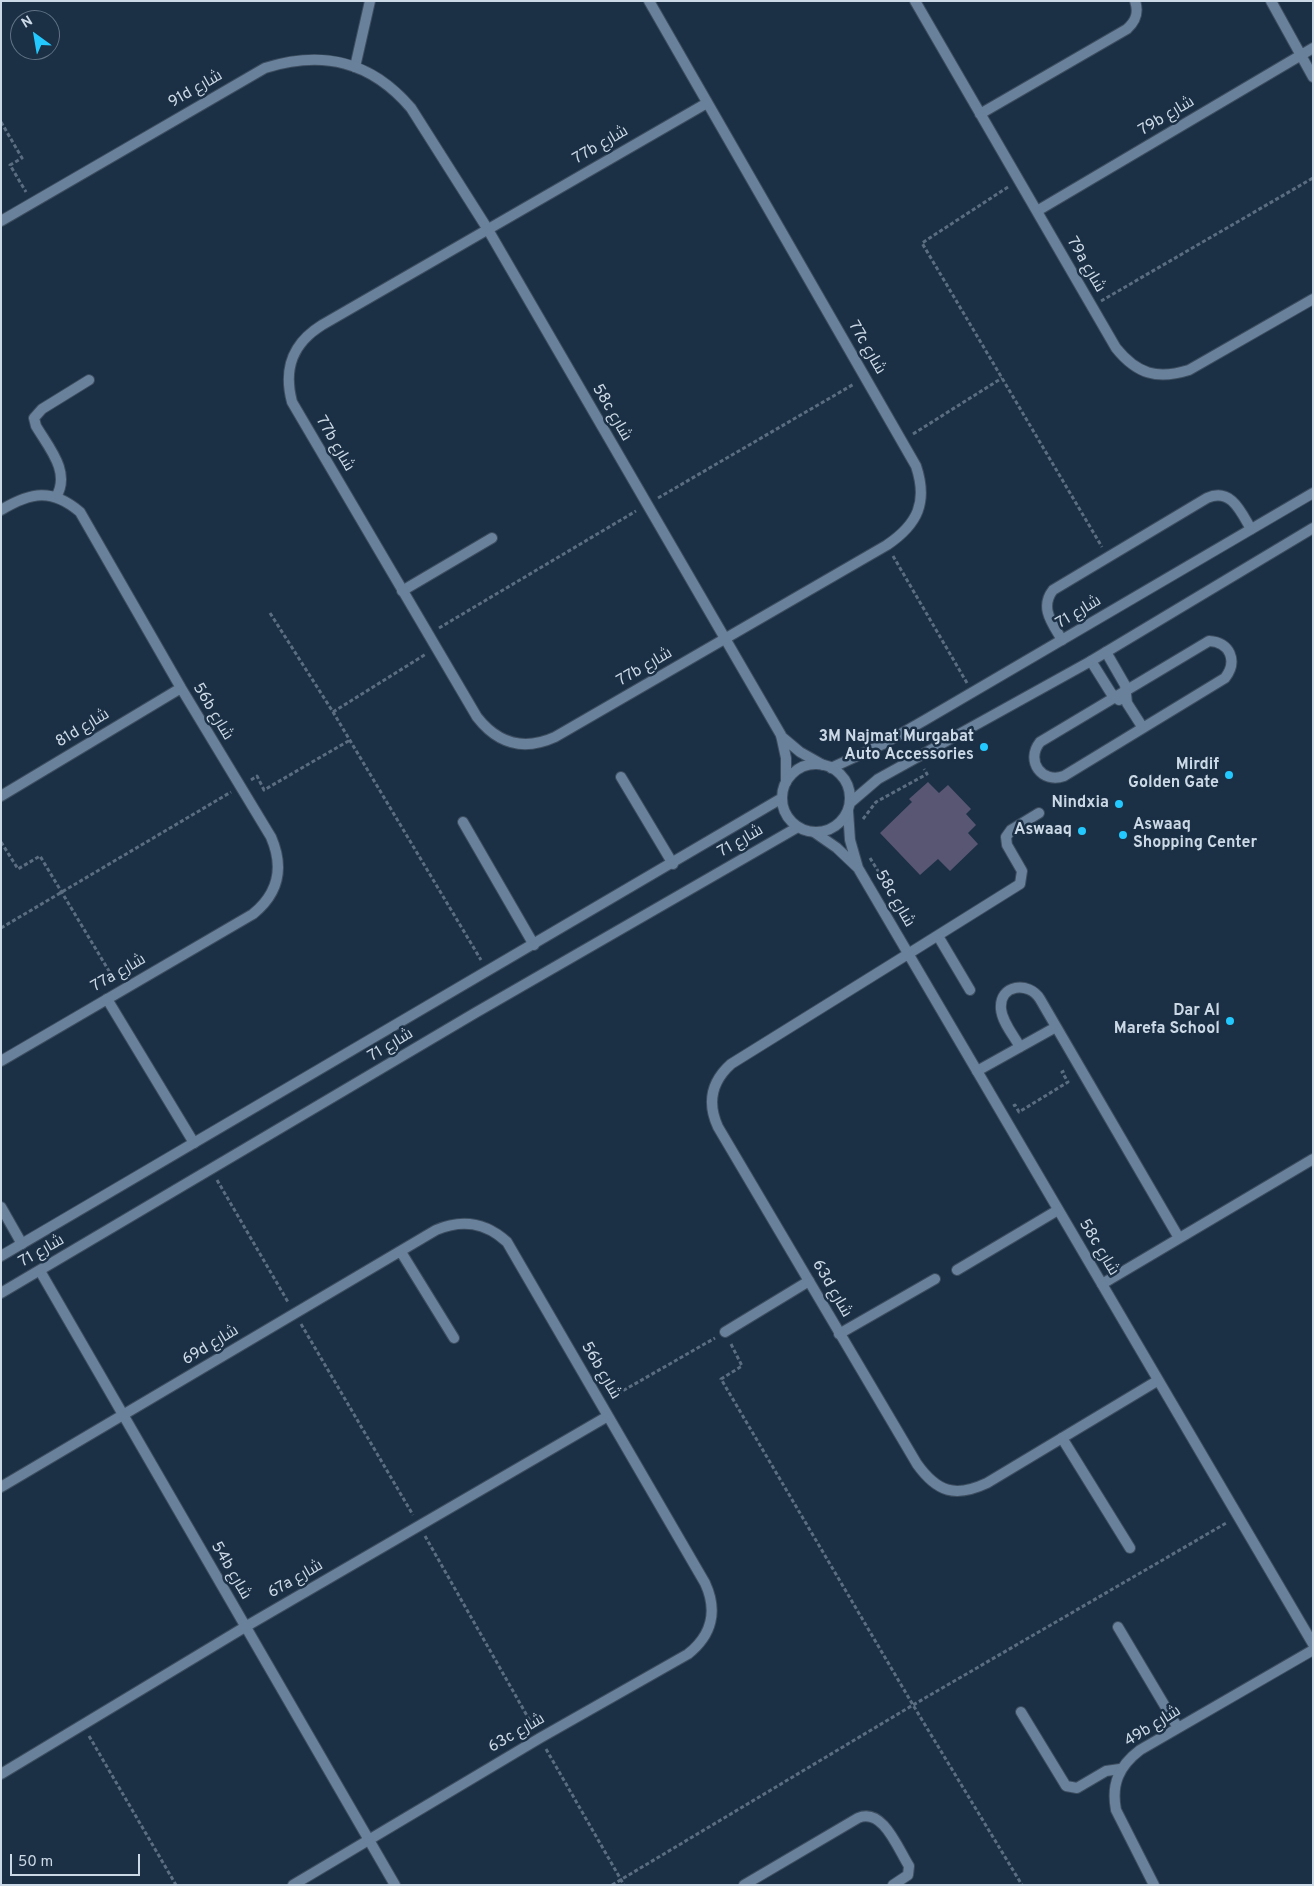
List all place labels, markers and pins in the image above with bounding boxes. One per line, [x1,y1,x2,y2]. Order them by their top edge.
place label: 3M Najmat Murgabat Auto Accessories [818,728,974,766]
marker: 3M Najmat Murgabat Auto Accessories [978,741,990,753]
place label: Mirdif Golden Gate [1128,756,1219,794]
marker: Mirdif Golden Gate [1223,769,1235,781]
place label: Nindxia [1052,794,1109,814]
marker: Nindxia [1113,798,1125,810]
place label: Aswaaq Shopping Center [1133,816,1257,854]
place label: Aswaaq [1014,821,1072,841]
marker: Aswaaq [1076,825,1088,837]
marker: Aswaaq Shopping Center [1117,829,1129,841]
place label: Dar Al Marefa School [1114,1002,1220,1040]
marker: Dar Al Marefa School [1224,1015,1236,1027]

